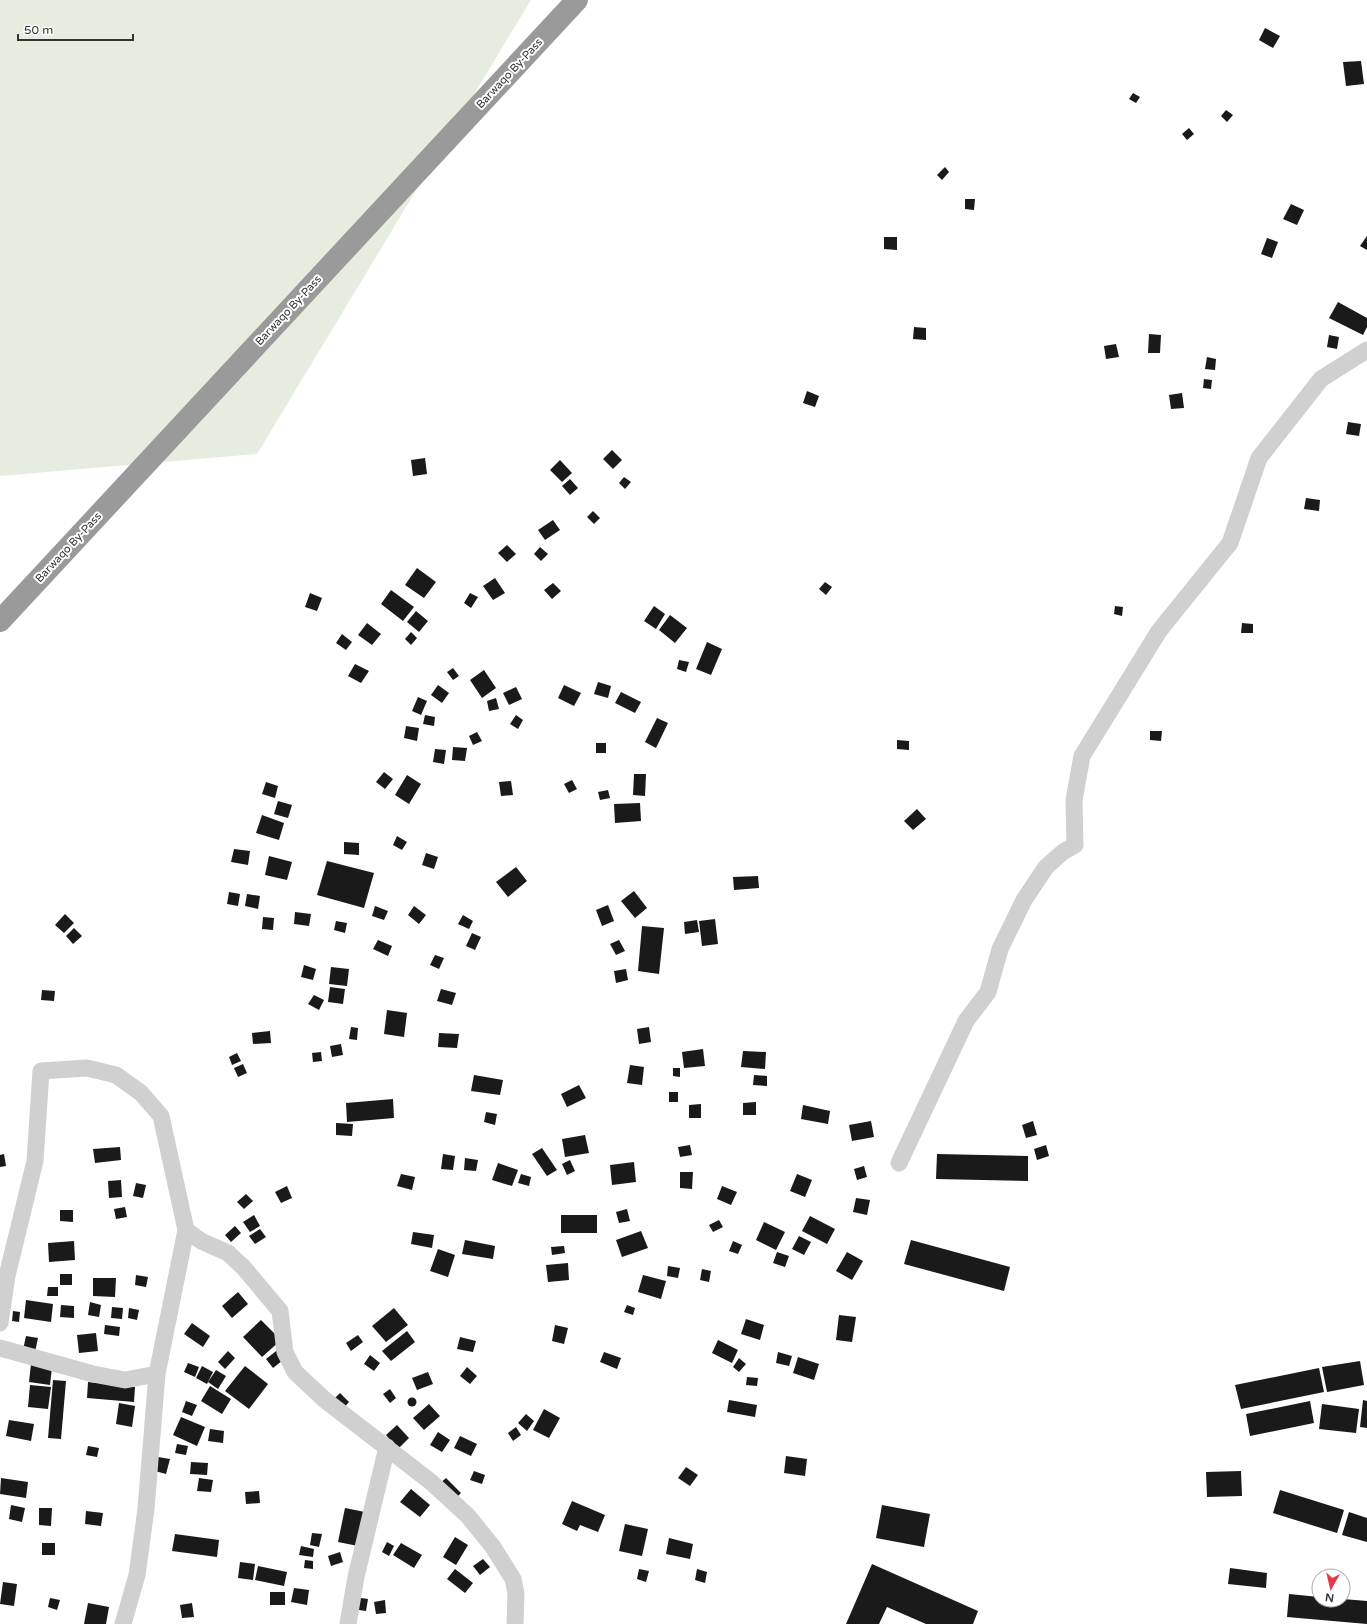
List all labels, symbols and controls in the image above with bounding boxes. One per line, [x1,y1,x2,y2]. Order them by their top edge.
scale bar [18,16,133,42]
text: 50 m [24,23,53,37]
street label: Barwaqo By-Pass [474,36,545,111]
street label: Barwaqo By-Pass [253,273,324,348]
street label: Barwaqo By-Pass [33,510,104,585]
north arrow [1311,1568,1351,1608]
text: N [1324,1590,1335,1604]

